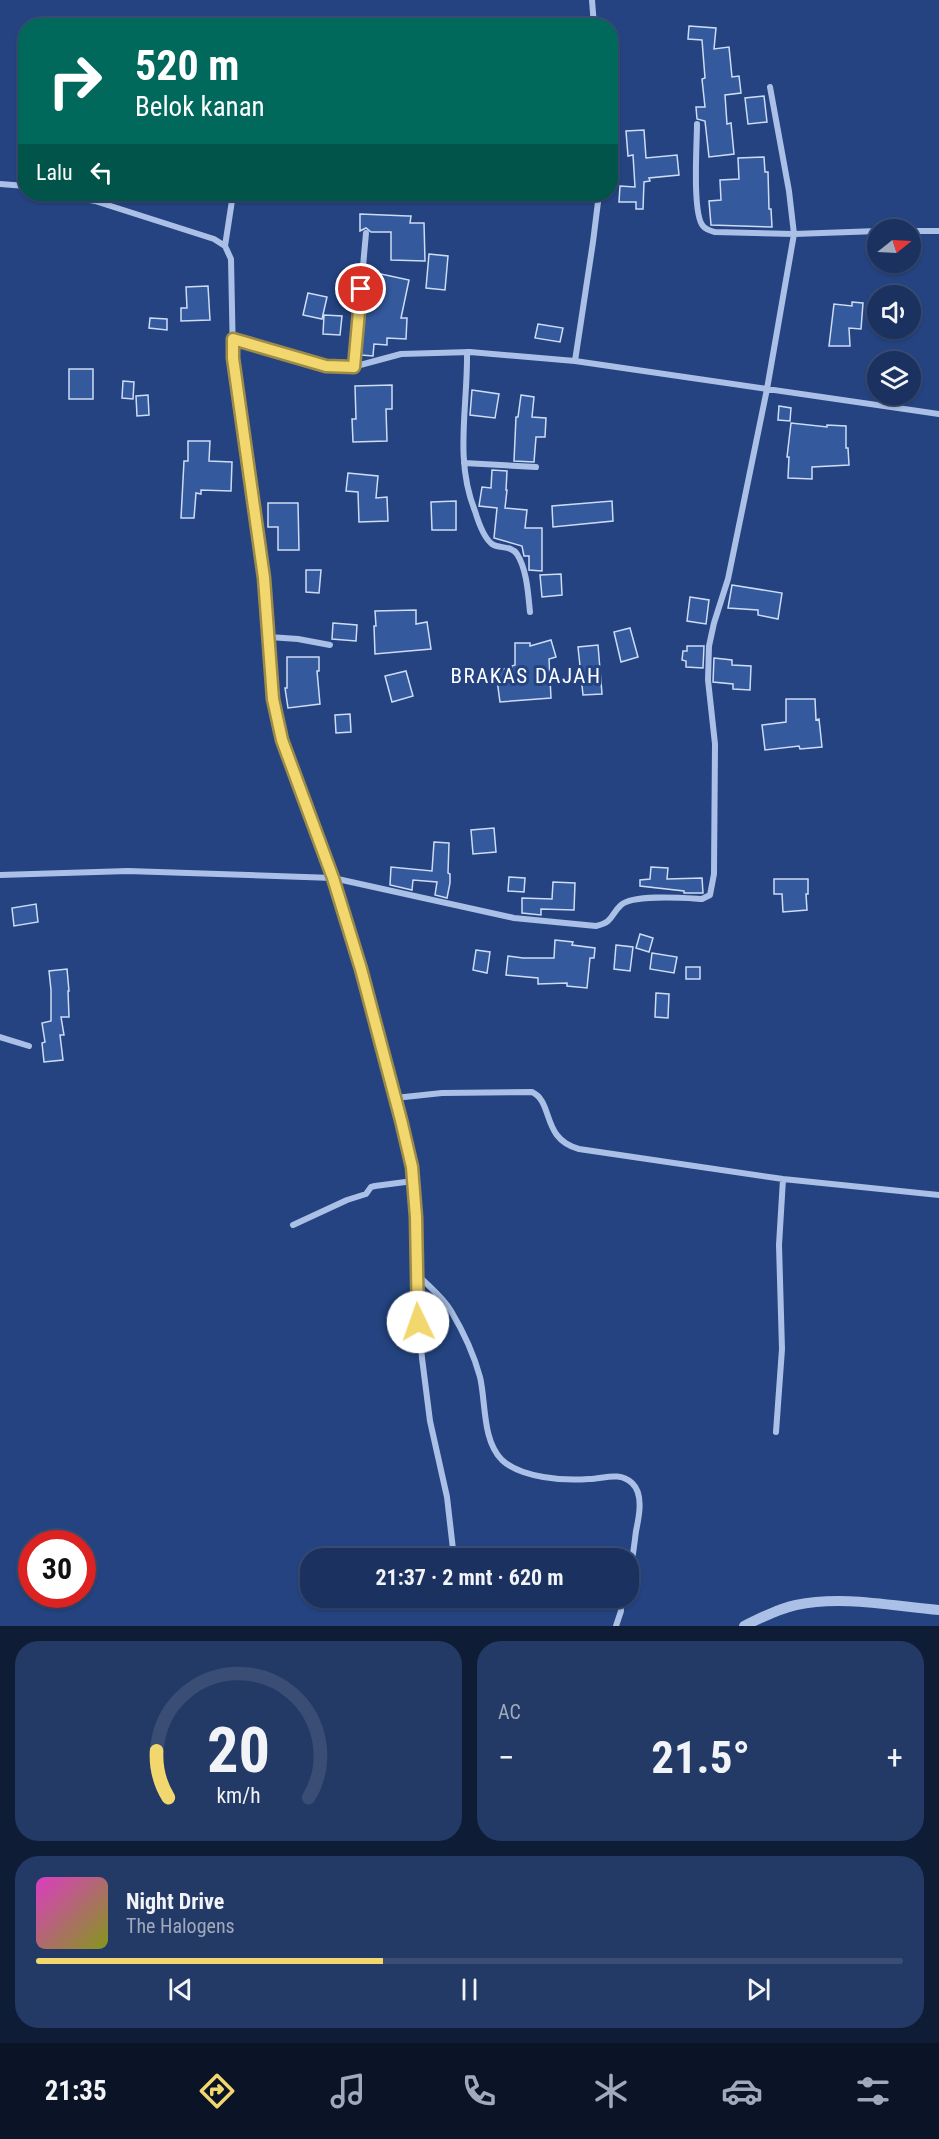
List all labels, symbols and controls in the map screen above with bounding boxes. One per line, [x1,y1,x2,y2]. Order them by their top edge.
text: 520 m [135,41,240,90]
icon: right [36,42,114,120]
text: Belok kanan [135,91,265,123]
icon: left [85,156,118,189]
text: Lalu [36,160,73,185]
north arrow [867,219,921,273]
map controls [867,219,921,405]
pin [335,263,386,314]
icon: arrive [344,272,377,305]
button: sound [867,285,921,339]
button: layers [867,351,921,405]
district label: BRAKAS DAJAH [451,664,601,688]
position arrow [386,1290,450,1354]
speed limit sign: 30 [18,1530,96,1608]
text: 21:37 · 2 mnt · 620 m [375,1565,564,1590]
text: AC [498,1700,521,1724]
text: 20 [207,1714,270,1787]
text: 21.5° [651,1731,750,1784]
text: − [498,1738,515,1777]
text: + [887,1738,903,1777]
text: km/h [216,1783,261,1808]
text: Night Drive [126,1889,224,1914]
text: The Halogens [126,1914,235,1938]
icon: previous [164,1973,197,2006]
icon: pause [453,1973,486,2006]
icon: next [742,1973,775,2006]
icon: directions [196,2070,238,2112]
icon: music [327,2070,369,2112]
icon: phone [458,2070,500,2112]
icon: climate [590,2070,632,2112]
icon: car [721,2070,763,2112]
icon: filters [852,2070,894,2112]
text: 21:35 [45,2075,107,2107]

